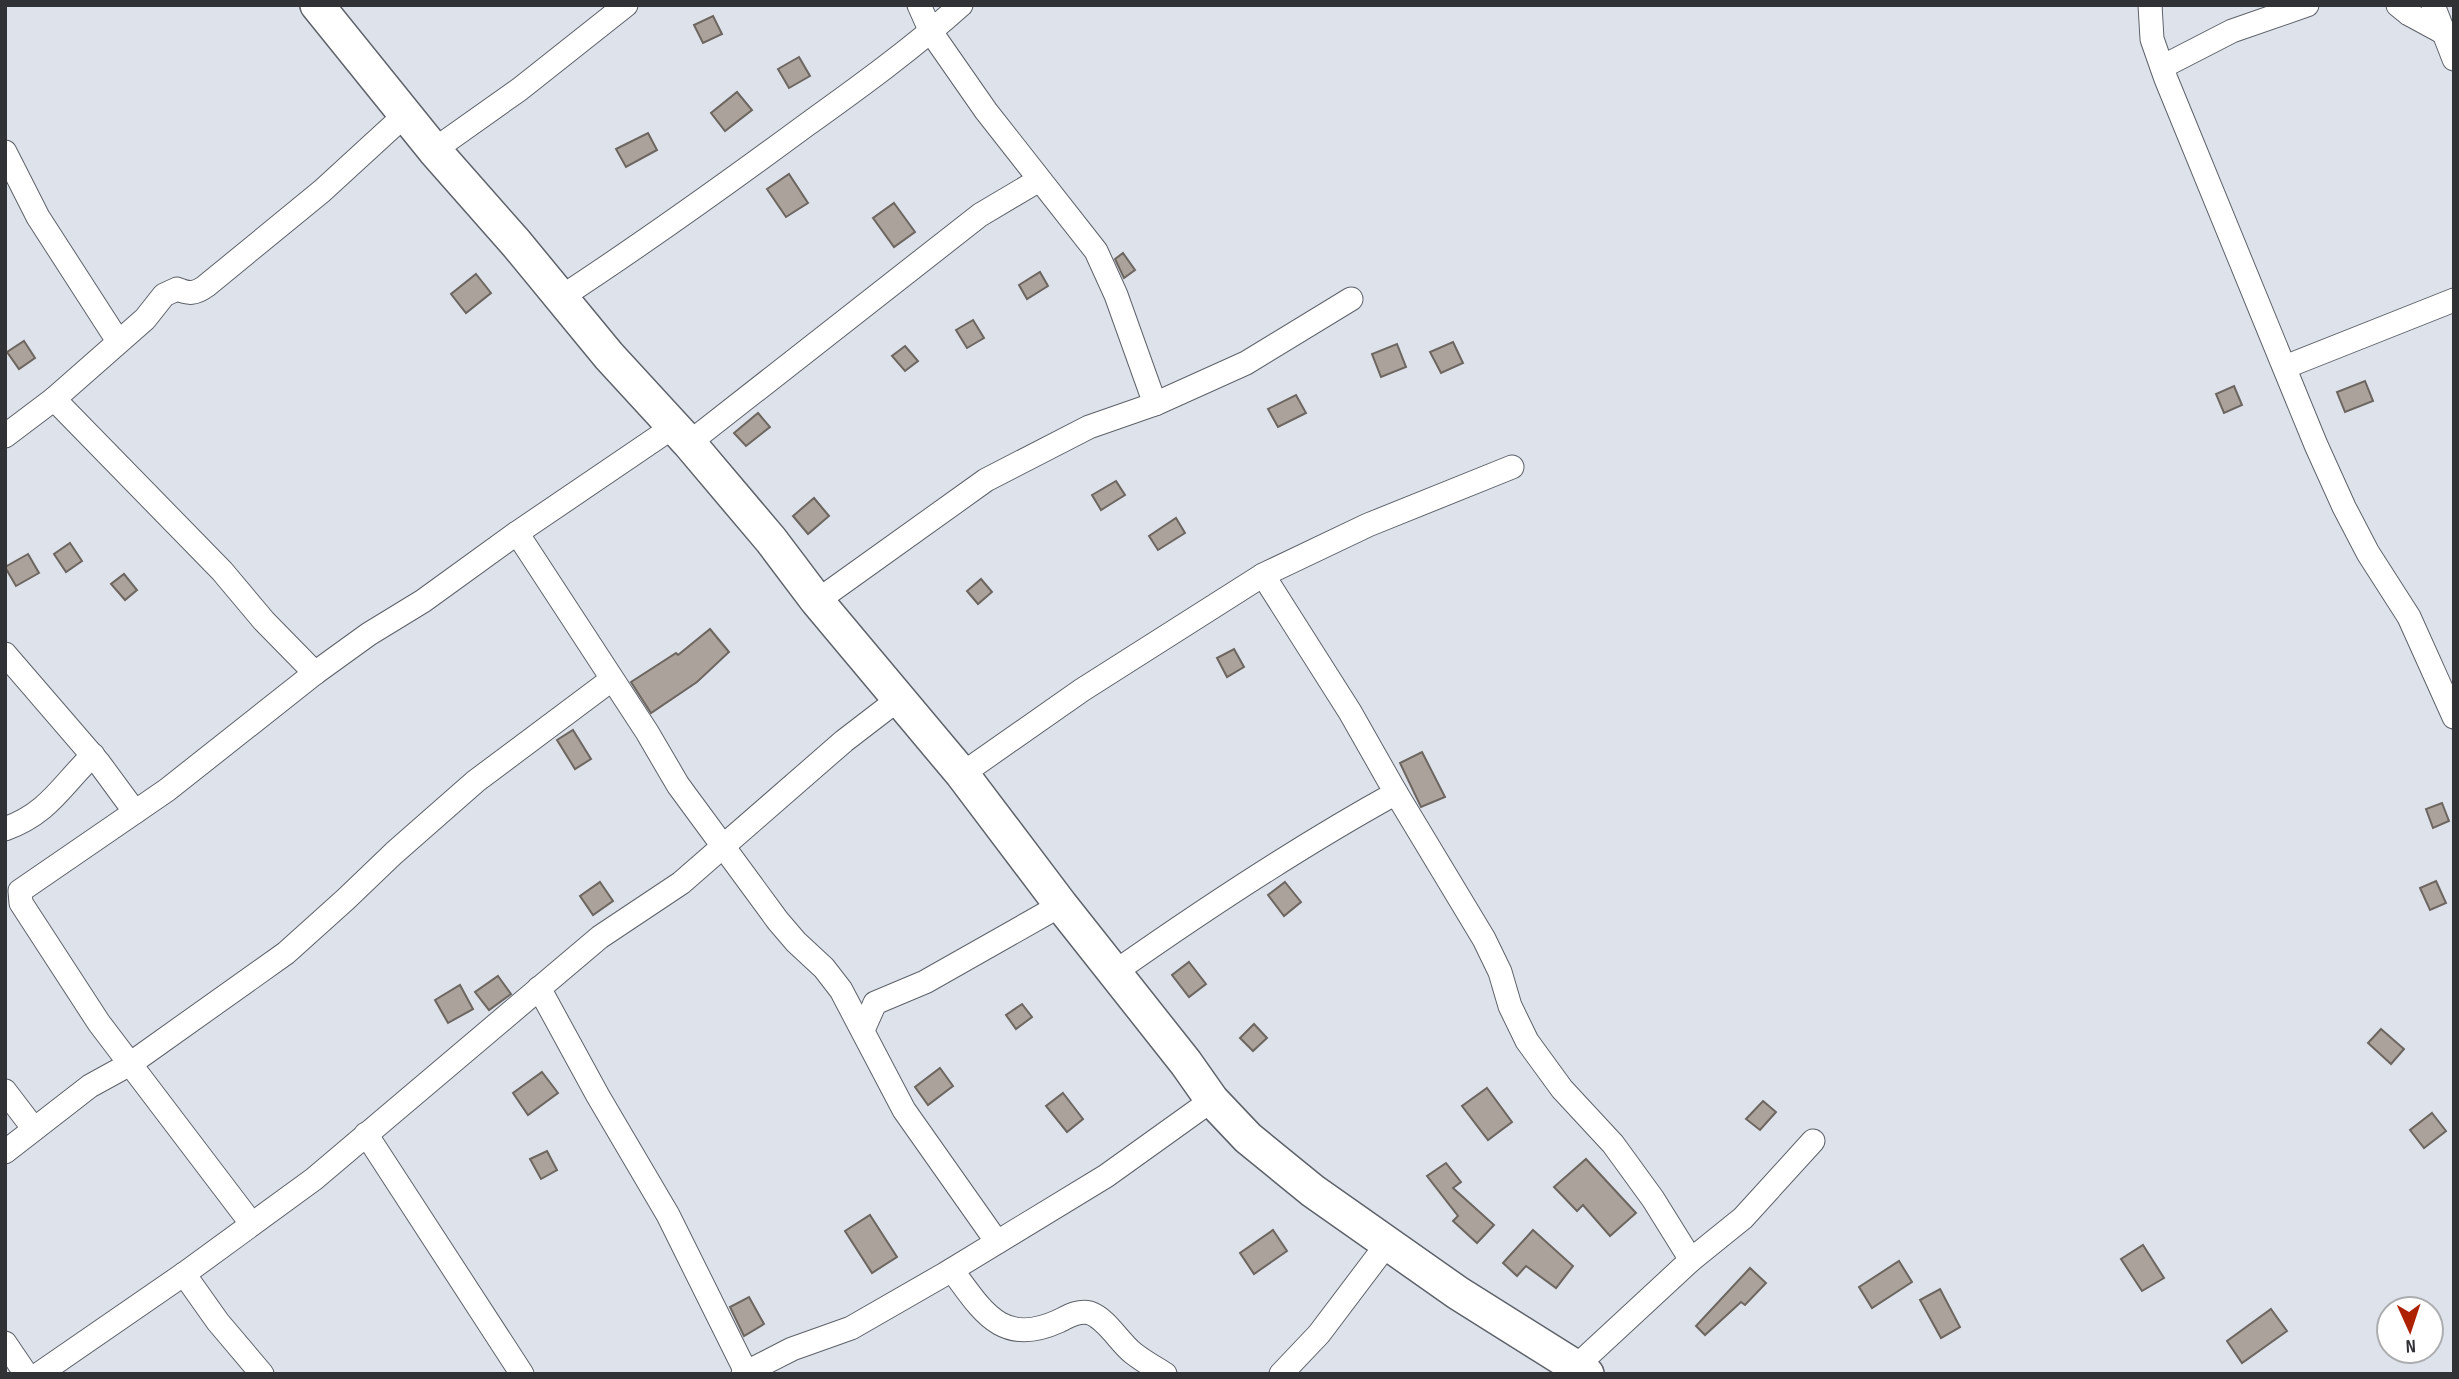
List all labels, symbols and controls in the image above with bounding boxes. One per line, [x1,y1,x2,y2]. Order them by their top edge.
north arrow [2375,1295,2445,1365]
text: N [2405,1334,2416,1357]

